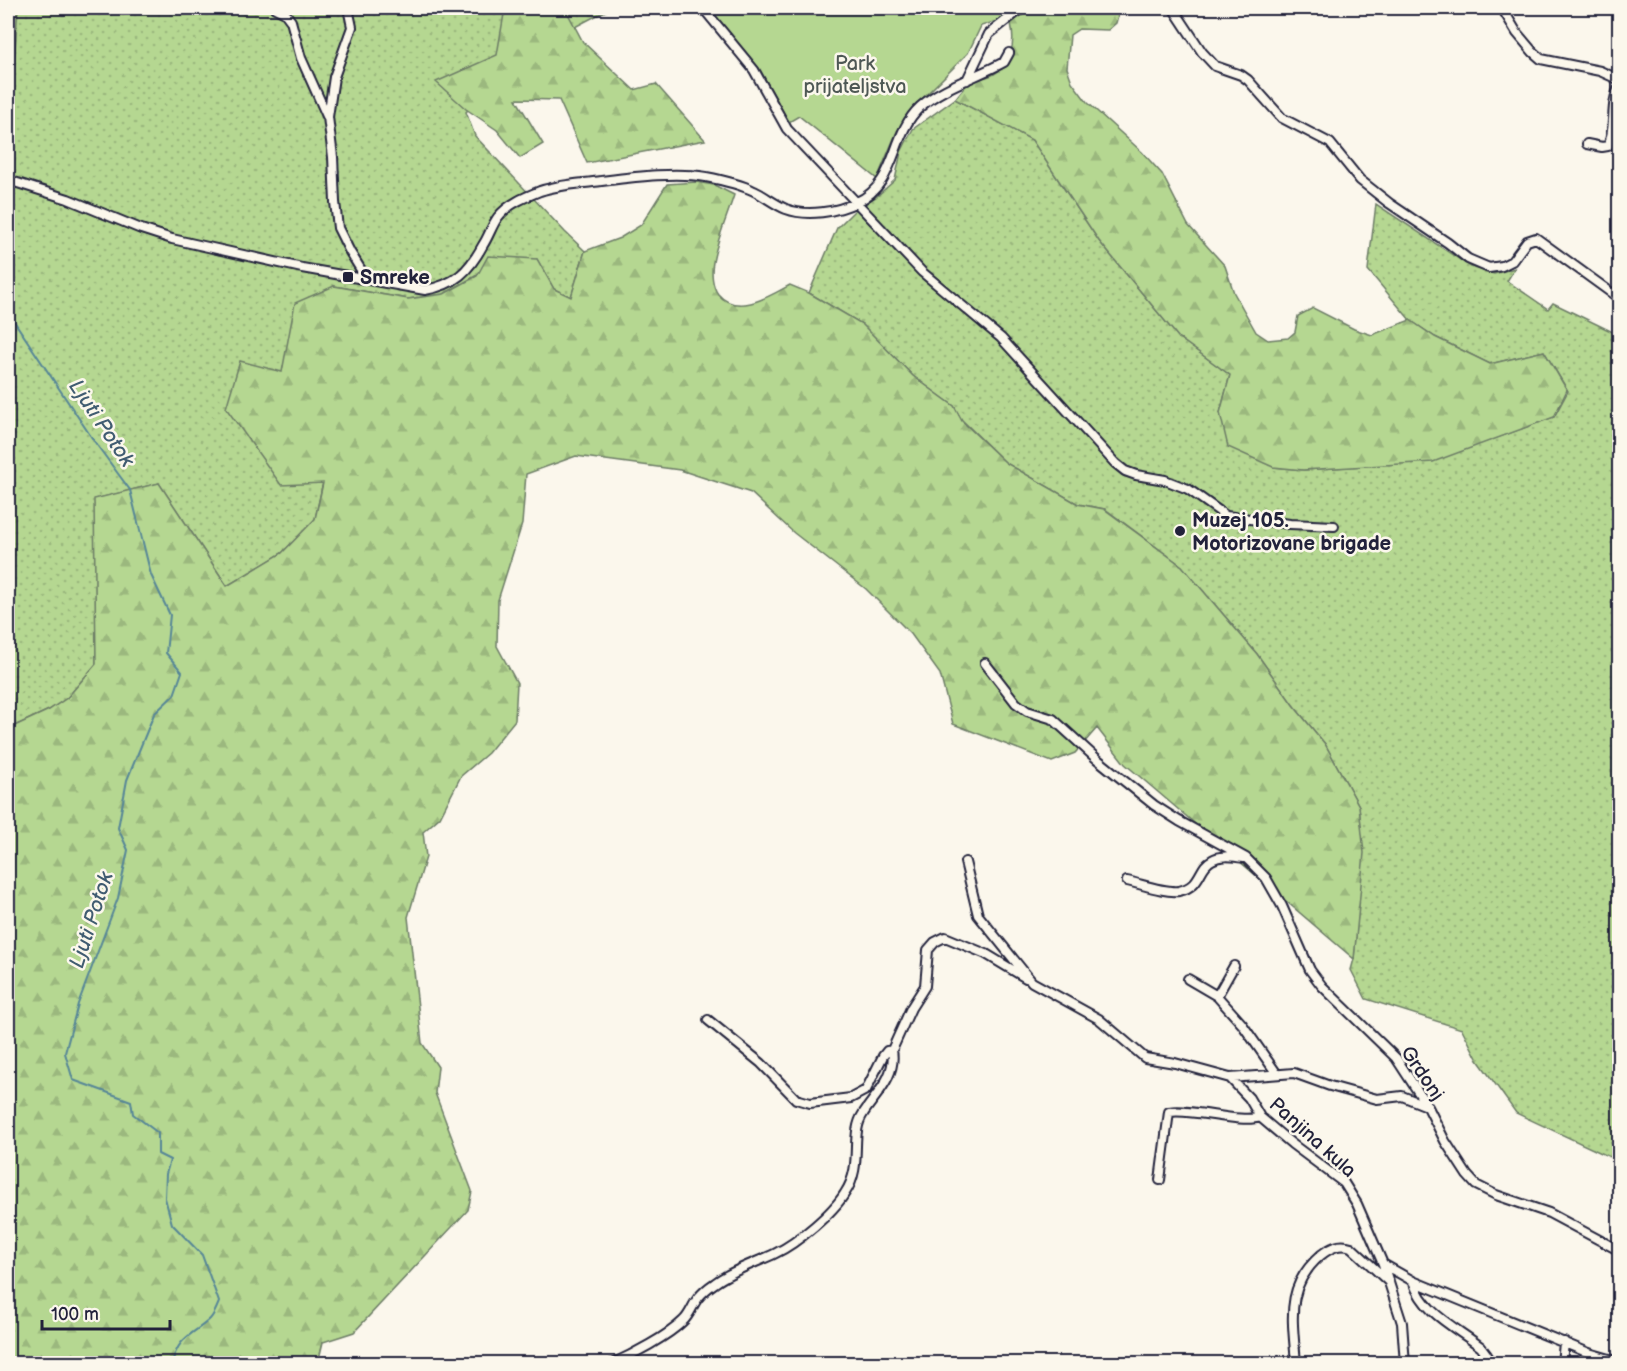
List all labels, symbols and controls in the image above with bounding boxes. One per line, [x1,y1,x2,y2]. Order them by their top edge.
park label: Park prijateljstva [804,52,906,99]
place label: Smreke [360,266,430,290]
marker: Smreke [341,270,355,284]
water label: Ljuti Potok [63,375,140,472]
place label: Muzej 105. Motorizovane brigade [1192,509,1391,556]
marker: Muzej 105. Motorizovane brigade [1173,524,1187,538]
water label: Ljuti Potok [64,868,119,971]
street label: Grdonj [1395,1042,1449,1105]
street label: Panjina kula [1264,1093,1361,1183]
scale bar [42,1293,170,1331]
text: 100 m [51,1304,99,1325]

